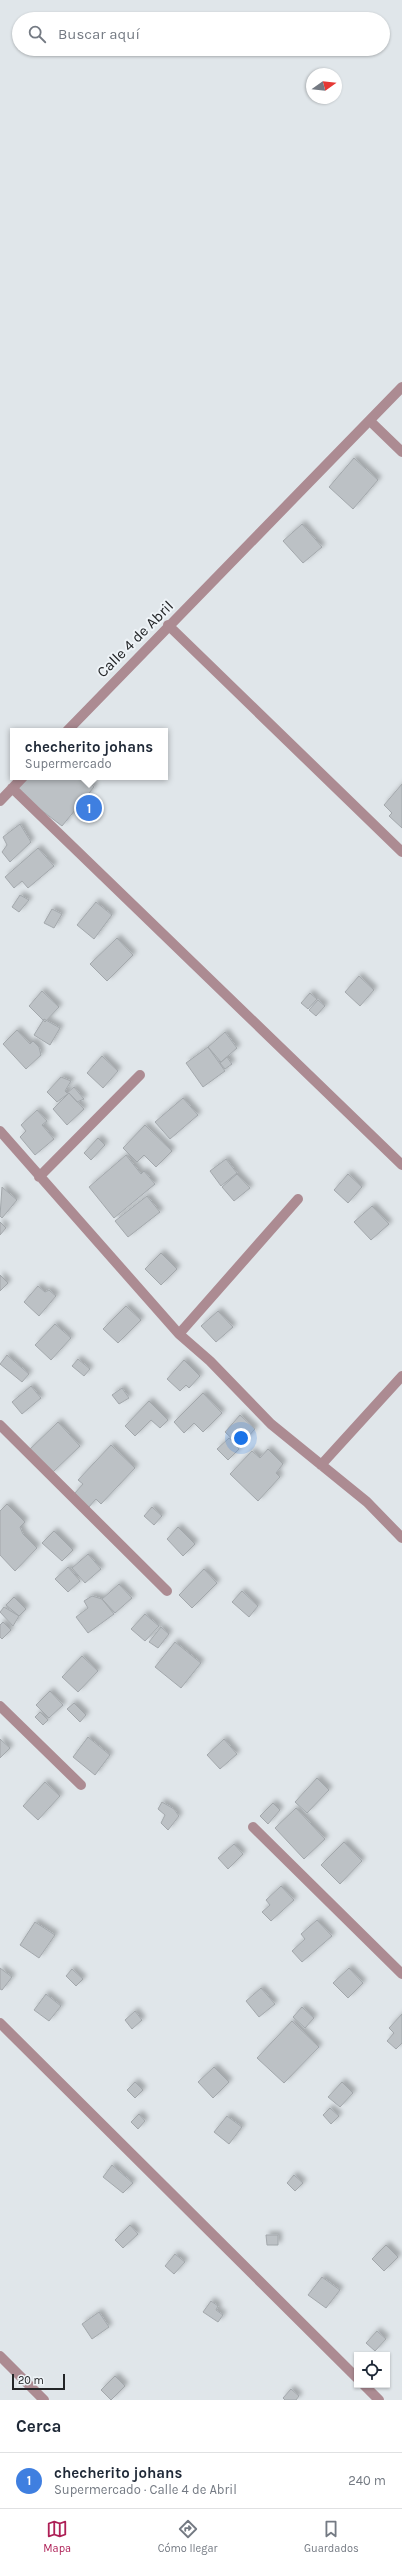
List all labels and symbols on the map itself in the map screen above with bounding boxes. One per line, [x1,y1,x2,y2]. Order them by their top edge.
north arrow [306,68,342,104]
street label: Calle 4 de Abril [93,597,177,681]
pin: 1 [76,793,102,823]
your location [231,1428,251,1448]
scale bar [12,2372,65,2391]

